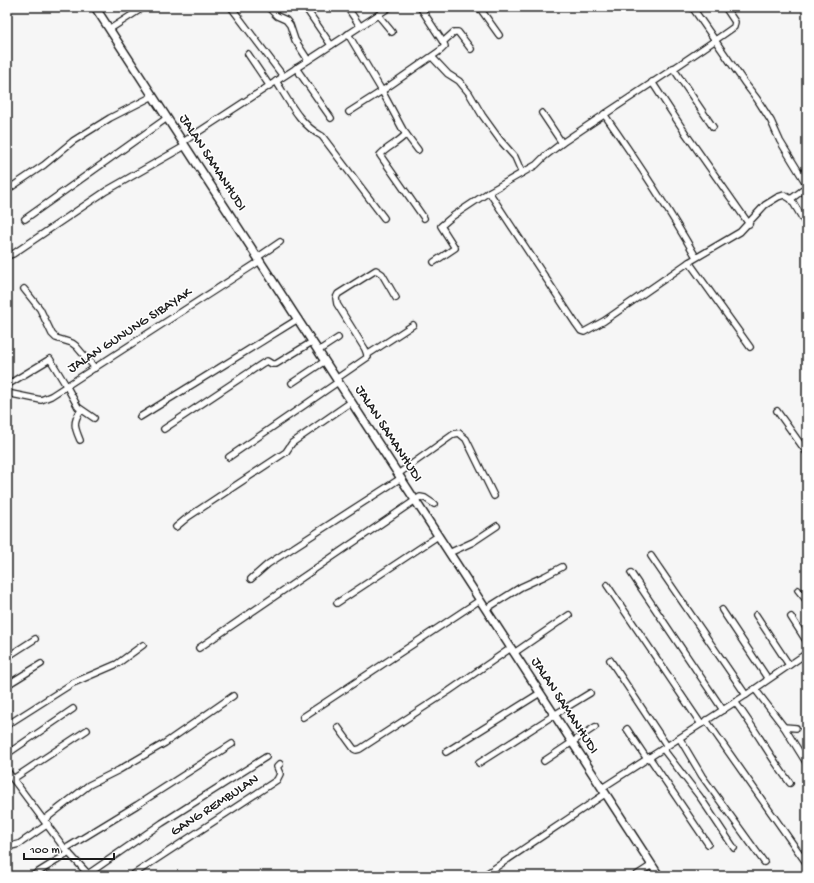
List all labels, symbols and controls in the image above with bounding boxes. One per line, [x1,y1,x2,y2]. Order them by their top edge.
street label: JALAN SAMANHUDI [174,111,250,215]
street label: JALAN GUNUNG SIBAYAK [65,284,196,378]
street label: JALAN SAMANHUDI [350,382,426,486]
street label: JALAN SAMANHUDI [526,654,602,758]
street label: GANG REMBULAN [168,771,262,841]
scale bar [24,835,114,861]
text: 100 m [29,844,60,858]

